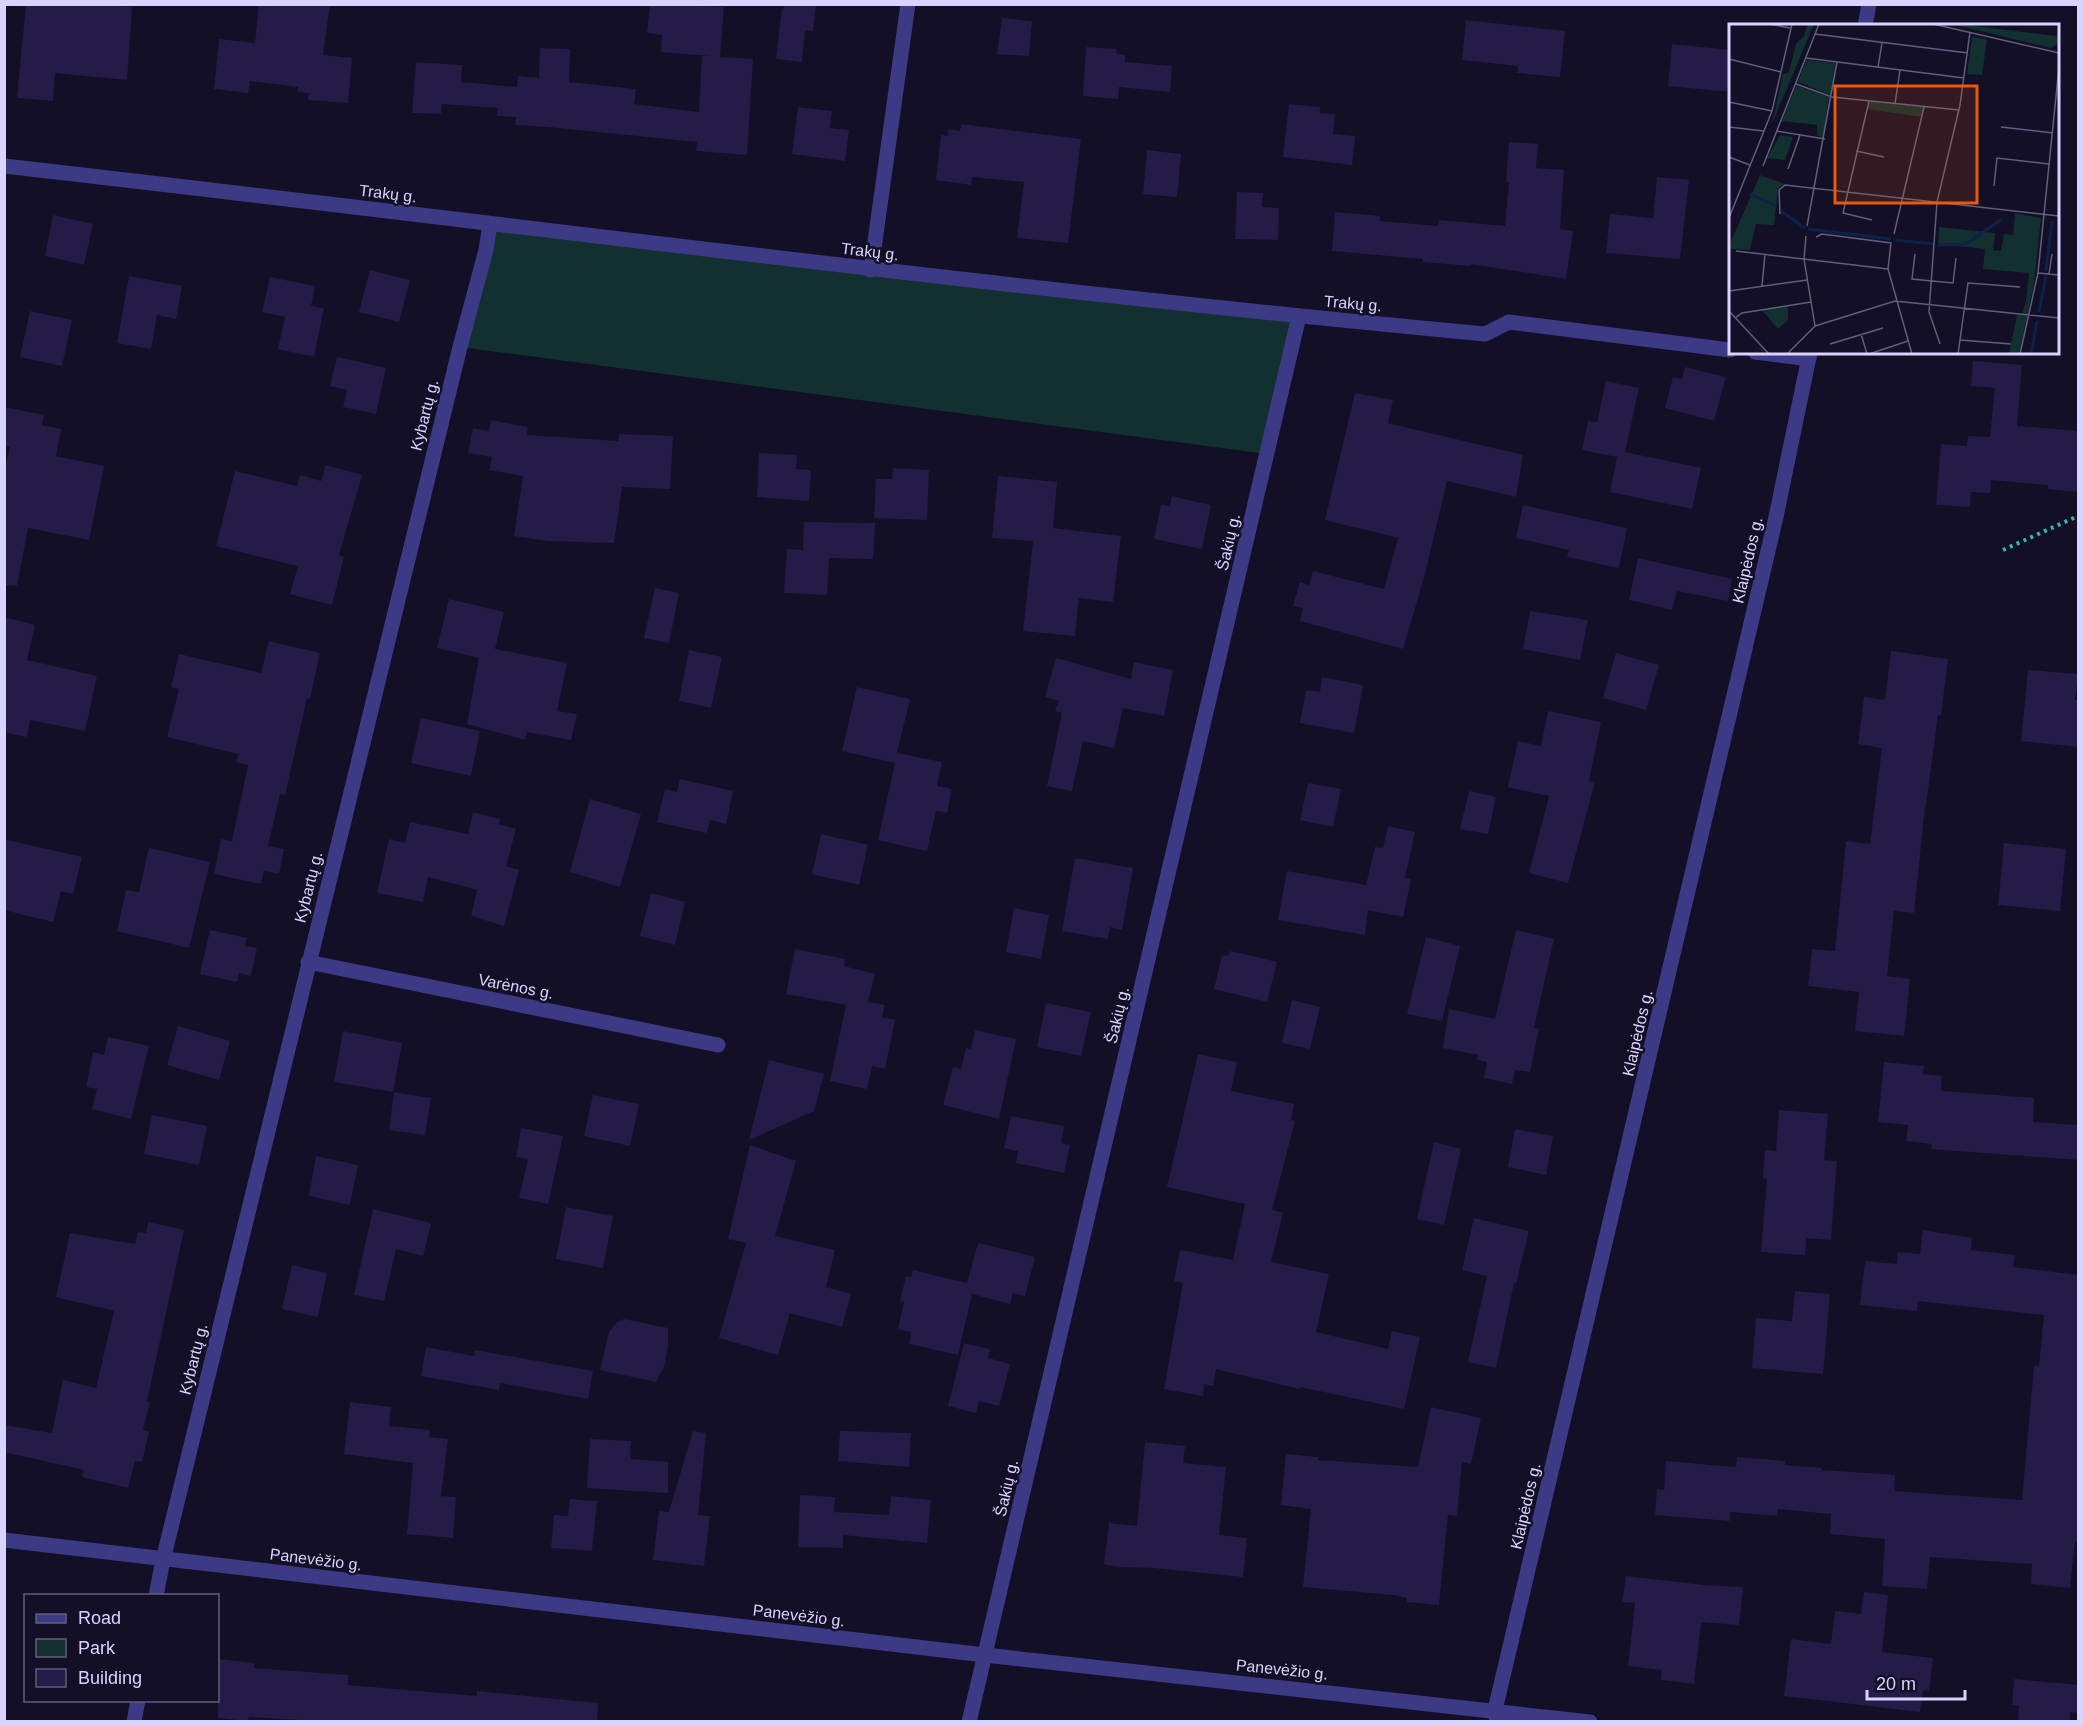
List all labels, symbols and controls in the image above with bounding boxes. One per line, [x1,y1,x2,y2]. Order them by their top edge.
inset map [1729,24,2059,354]
street label: Trakų g. [358,182,418,205]
street label: Trakų g. [840,240,900,263]
street label: Trakų g. [1323,292,1383,314]
street label: Kybartų g. [407,378,442,453]
street label: Šakių g. [1213,512,1243,572]
street label: Klaipėdos g. [1729,515,1766,605]
street label: Kybartų g. [291,850,326,925]
street label: Varėnos g. [477,971,555,1002]
street label: Šakių g. [1102,985,1132,1045]
street label: Klaipėdos g. [1619,988,1656,1078]
street label: Kybartų g. [176,1322,211,1397]
street label: Šakių g. [991,1458,1021,1518]
street label: Klaipėdos g. [1507,1461,1544,1551]
street label: Panevėžio g. [269,1545,363,1574]
legend [24,1594,219,1702]
street label: Panevėžio g. [752,1601,846,1630]
text: Road [78,1608,121,1628]
text: Park [78,1638,116,1658]
street label: Panevėžio g. [1235,1656,1329,1683]
scale bar [1867,1663,1964,1701]
text: Building [78,1668,142,1688]
text: 20 m [1876,1674,1916,1694]

